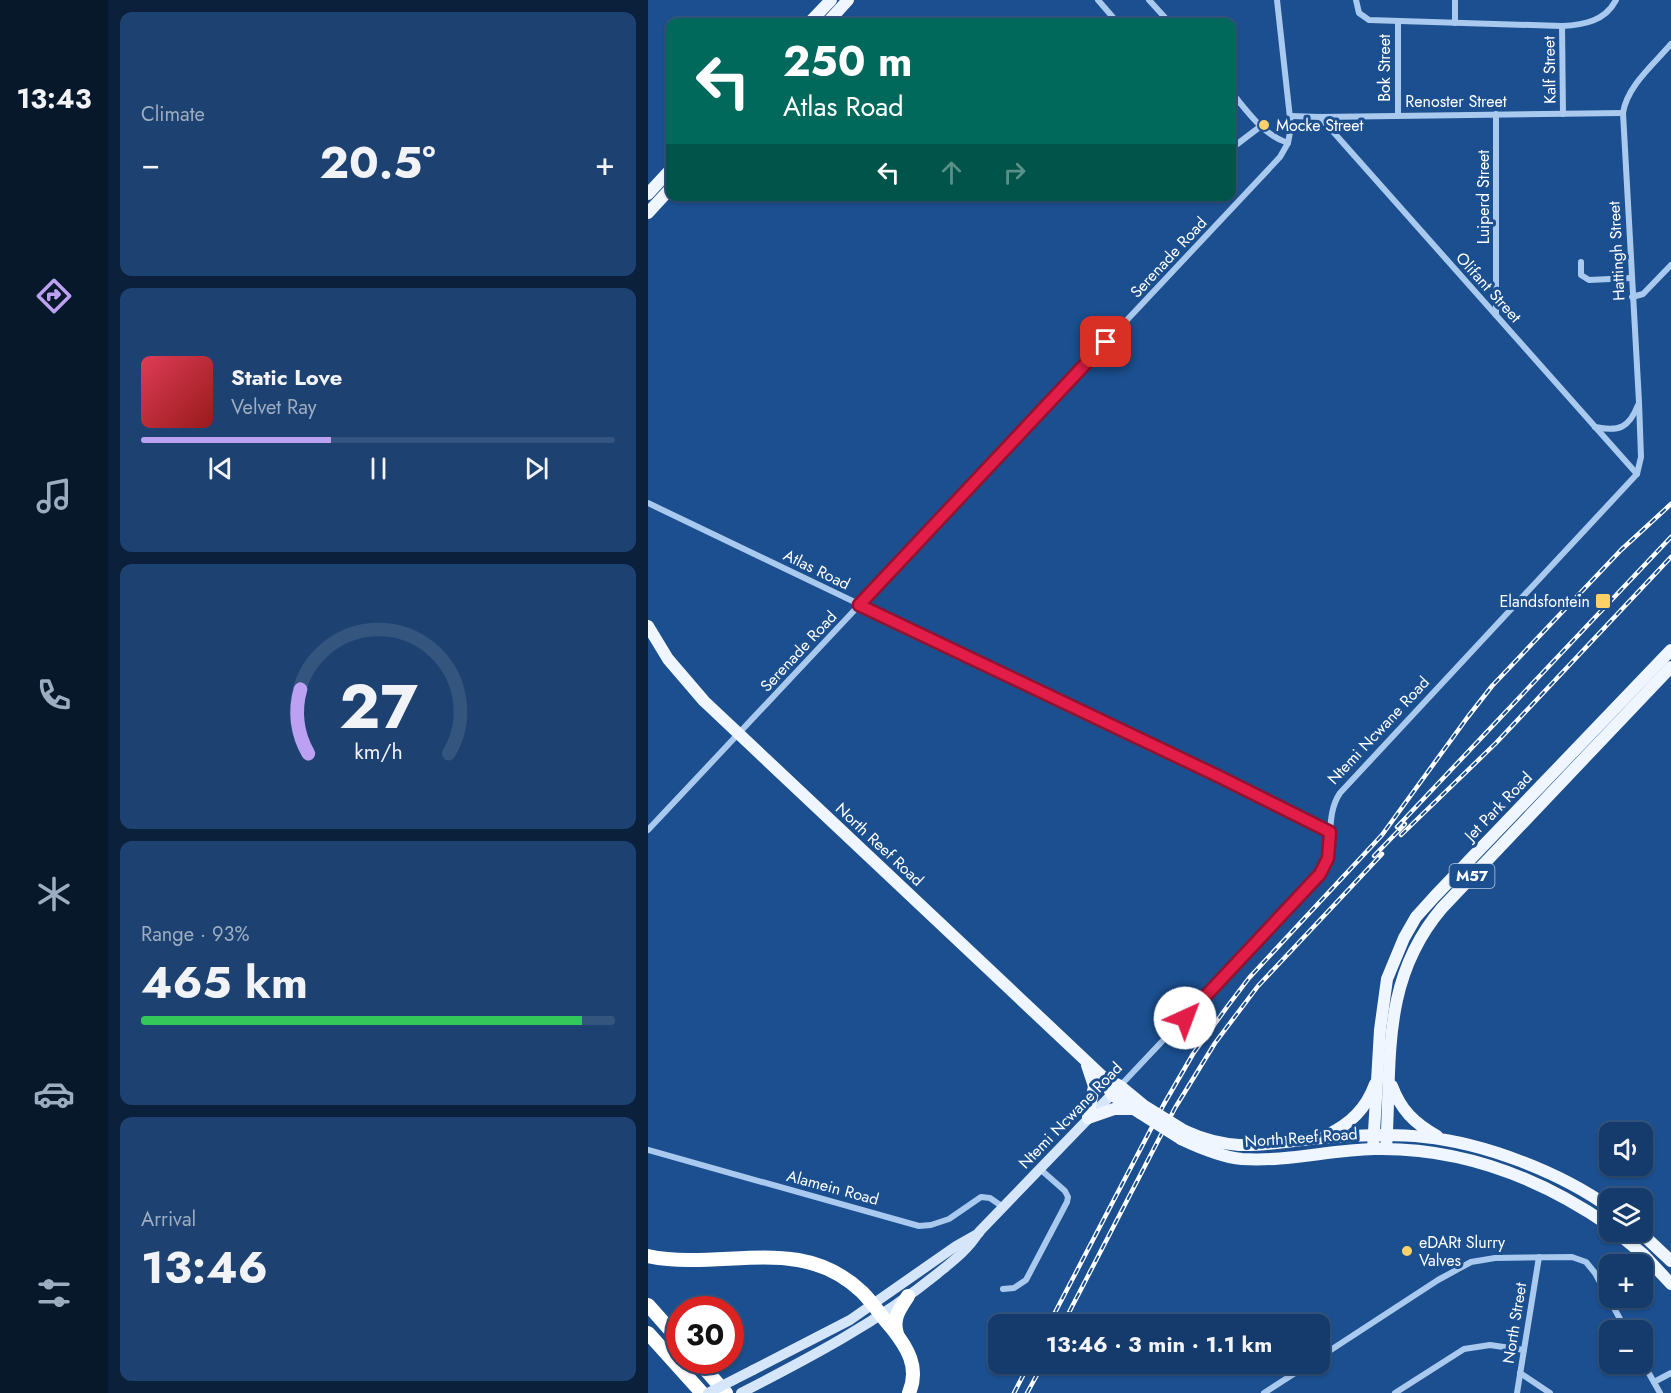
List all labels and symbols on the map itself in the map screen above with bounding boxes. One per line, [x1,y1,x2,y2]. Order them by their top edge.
street label: Bok Street [1373,34,1396,102]
street label: Kalf Street [1537,36,1562,104]
street label: Renoster Street [1405,90,1507,113]
place label: Mocke Street [1276,114,1364,137]
marker: Mocke Street [1257,118,1271,132]
street label: Luiperd Street [1472,150,1495,244]
street label: Hattingh Street [1602,200,1631,301]
street label: Serenade Road [1125,212,1212,303]
street label: Olifant Street [1451,247,1527,328]
pin [1080,316,1131,367]
street label: Atlas Road [780,543,854,595]
place label: Elandsfontein [1500,590,1590,613]
marker: Elandsfontein [1594,592,1612,610]
street label: Serenade Road [755,606,842,697]
street label: Ntemi Ncwane Road [1322,671,1435,790]
street label: Jet Park Road [1458,767,1537,848]
street label: North Reef Road [830,797,929,891]
road number: M57 [1450,864,1494,888]
position arrow [1153,986,1217,1050]
street label: Ntemi Ncwane Road [1013,1057,1127,1174]
street label: North Reef Road [1244,1122,1358,1153]
street label: Alamein Road [784,1164,882,1211]
place label: eDARt Slurry Valves [1419,1231,1506,1272]
marker: eDARt Slurry Valves [1400,1244,1414,1258]
street label: North Street [1497,1281,1532,1365]
speed limit sign: 30 [666,1296,744,1374]

